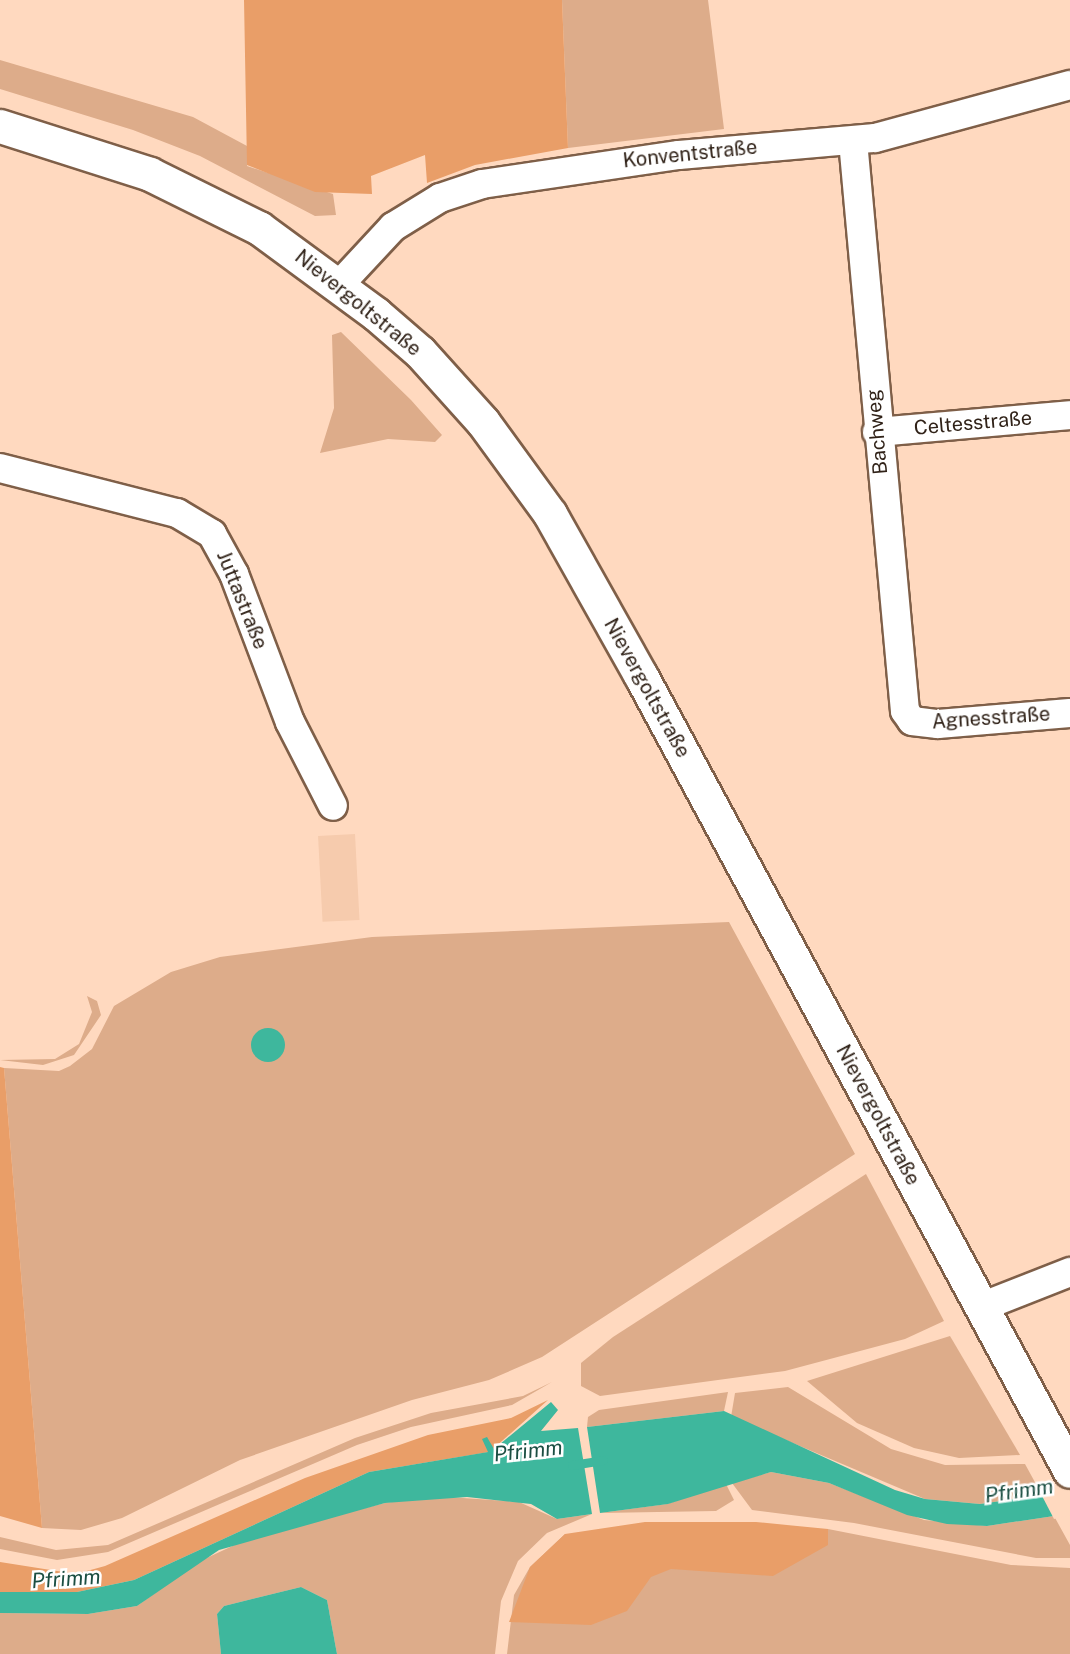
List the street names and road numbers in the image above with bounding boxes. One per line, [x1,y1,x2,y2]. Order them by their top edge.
street label: Konventstraße [622,135,758,173]
street label: Nievergoltstraße [290,245,426,361]
street label: Bachweg [861,388,893,476]
street label: Celtesstraße [913,406,1033,440]
street label: Juttastraße [211,547,273,653]
street label: Nievergoltstraße [599,614,695,762]
street label: Agnesstraße [931,702,1051,734]
street label: Nievergoltstraße [831,1041,925,1189]

